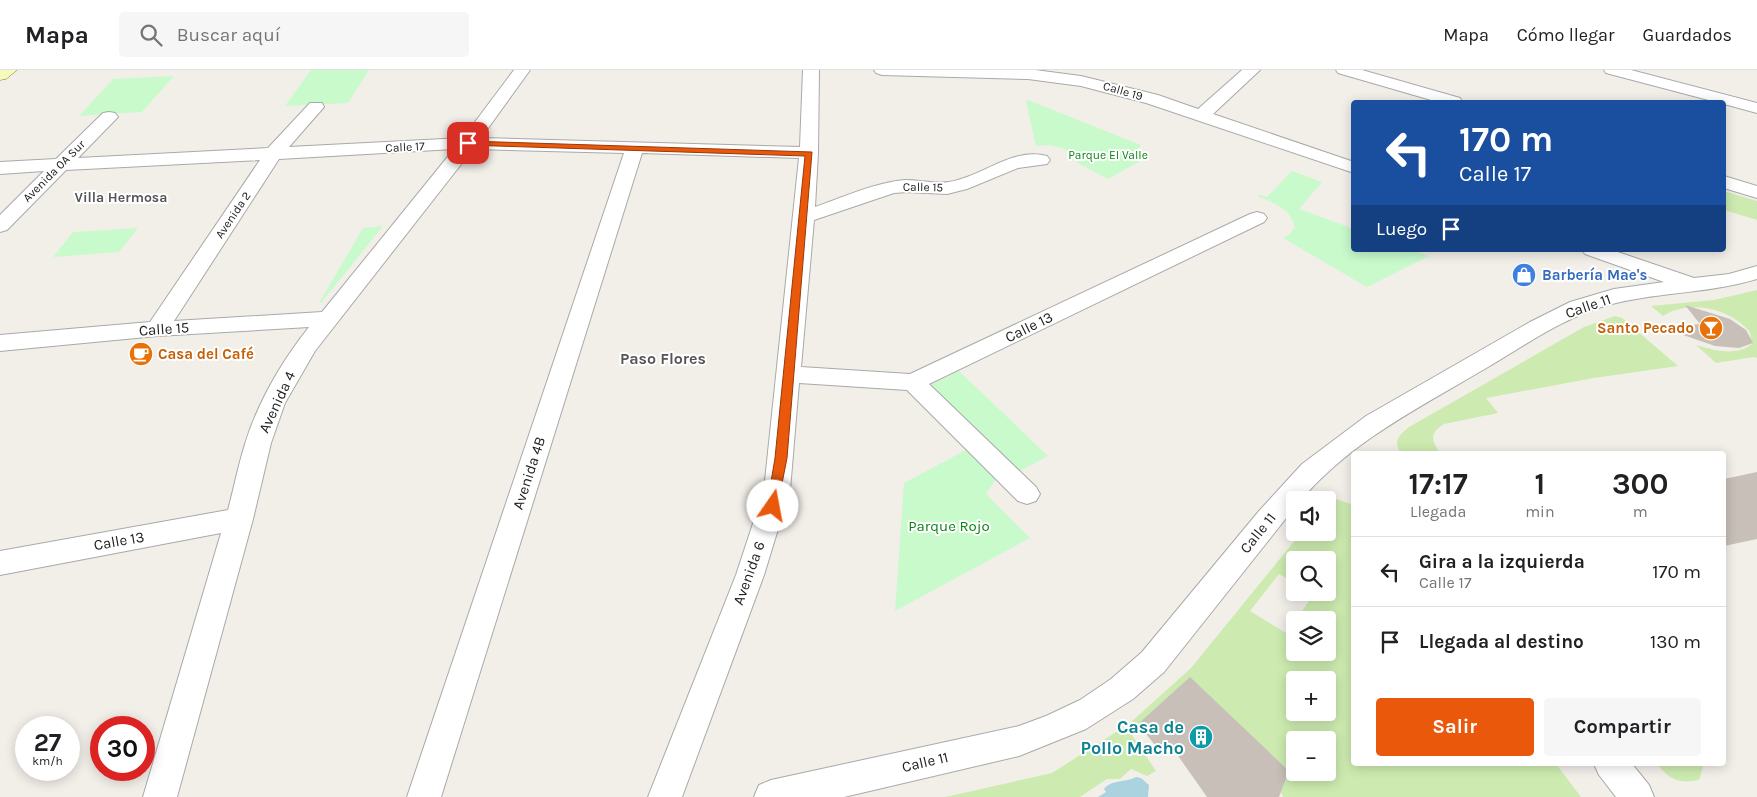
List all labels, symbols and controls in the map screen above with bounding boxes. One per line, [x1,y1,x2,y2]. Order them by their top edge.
search box [119,12,469,57]
text: Mapa [25,21,89,49]
icon: search [137,21,165,49]
text: Buscar aquí [177,24,280,46]
text: Mapa [1443,24,1489,46]
text: Cómo llegar [1517,24,1615,46]
text: Guardados [1643,24,1732,46]
street label: Calle 19 [1102,79,1144,103]
text: 170 m [1459,119,1553,160]
icon: left [1376,120,1441,185]
pin [447,122,489,164]
icon: arrive [454,129,482,157]
street label: Avenida 0A Sur [20,137,88,205]
street label: Calle 17 [385,139,425,155]
park label: Parque El Valle [1068,148,1148,162]
text: Calle 17 [1459,161,1531,187]
street label: Calle 15 [903,180,944,194]
district label: Villa Hermosa [75,189,167,206]
street label: Avenida 2 [212,189,254,241]
icon: arrive [1437,215,1465,243]
text: Luego [1376,218,1427,240]
shop icon: Barbería Mae's [1511,262,1537,288]
place label: Barbería Mae's [1542,266,1647,284]
street label: Calle 11 [1563,290,1613,322]
street label: Calle 13 [1002,308,1056,346]
bar icon: Santo Pecado [1698,315,1724,341]
street label: Calle 15 [138,318,190,340]
place label: Santo Pecado [1597,319,1694,337]
cafe icon: Casa del Café [128,341,154,367]
place label: Casa del Café [158,345,254,363]
district label: Paso Flores [620,349,706,368]
street label: Avenida 4 [255,368,299,436]
street label: Avenida 4B [509,434,549,512]
text: 17:17 [1408,466,1468,502]
text: 1 [1534,466,1545,502]
text: 300 [1612,466,1669,502]
position arrow [746,479,798,531]
map controls [1286,491,1336,781]
button: sound [1286,491,1336,541]
text: Llegada [1410,502,1466,521]
text: min [1525,502,1555,521]
text: m [1633,502,1648,521]
street label: Calle 11 [1236,509,1280,557]
park label: Parque Rojo [908,517,990,535]
street label: Calle 13 [92,528,146,554]
street label: Avenida 6 [729,539,769,607]
button: search [1286,551,1336,601]
text: Gira a la izquierda [1419,551,1585,573]
icon: left [1376,558,1404,586]
text: 170 m [1652,561,1701,583]
text: Calle 17 [1419,573,1471,592]
button: layers [1286,611,1336,661]
icon: arrive [1376,628,1404,656]
text: Llegada al destino [1419,631,1584,653]
text: 130 m [1650,631,1701,653]
button: + [1286,671,1336,721]
button: Salir [1376,698,1534,756]
button: Compartir [1544,698,1701,756]
speed limit sign: 30 [90,716,155,781]
place label: Casa de Pollo Macho [1080,716,1184,759]
building icon: Casa de Pollo Macho [1188,724,1214,750]
text: 27 [34,728,61,757]
button: − [1286,731,1336,781]
street label: Calle 11 [900,748,950,776]
text: km/h [32,754,63,768]

